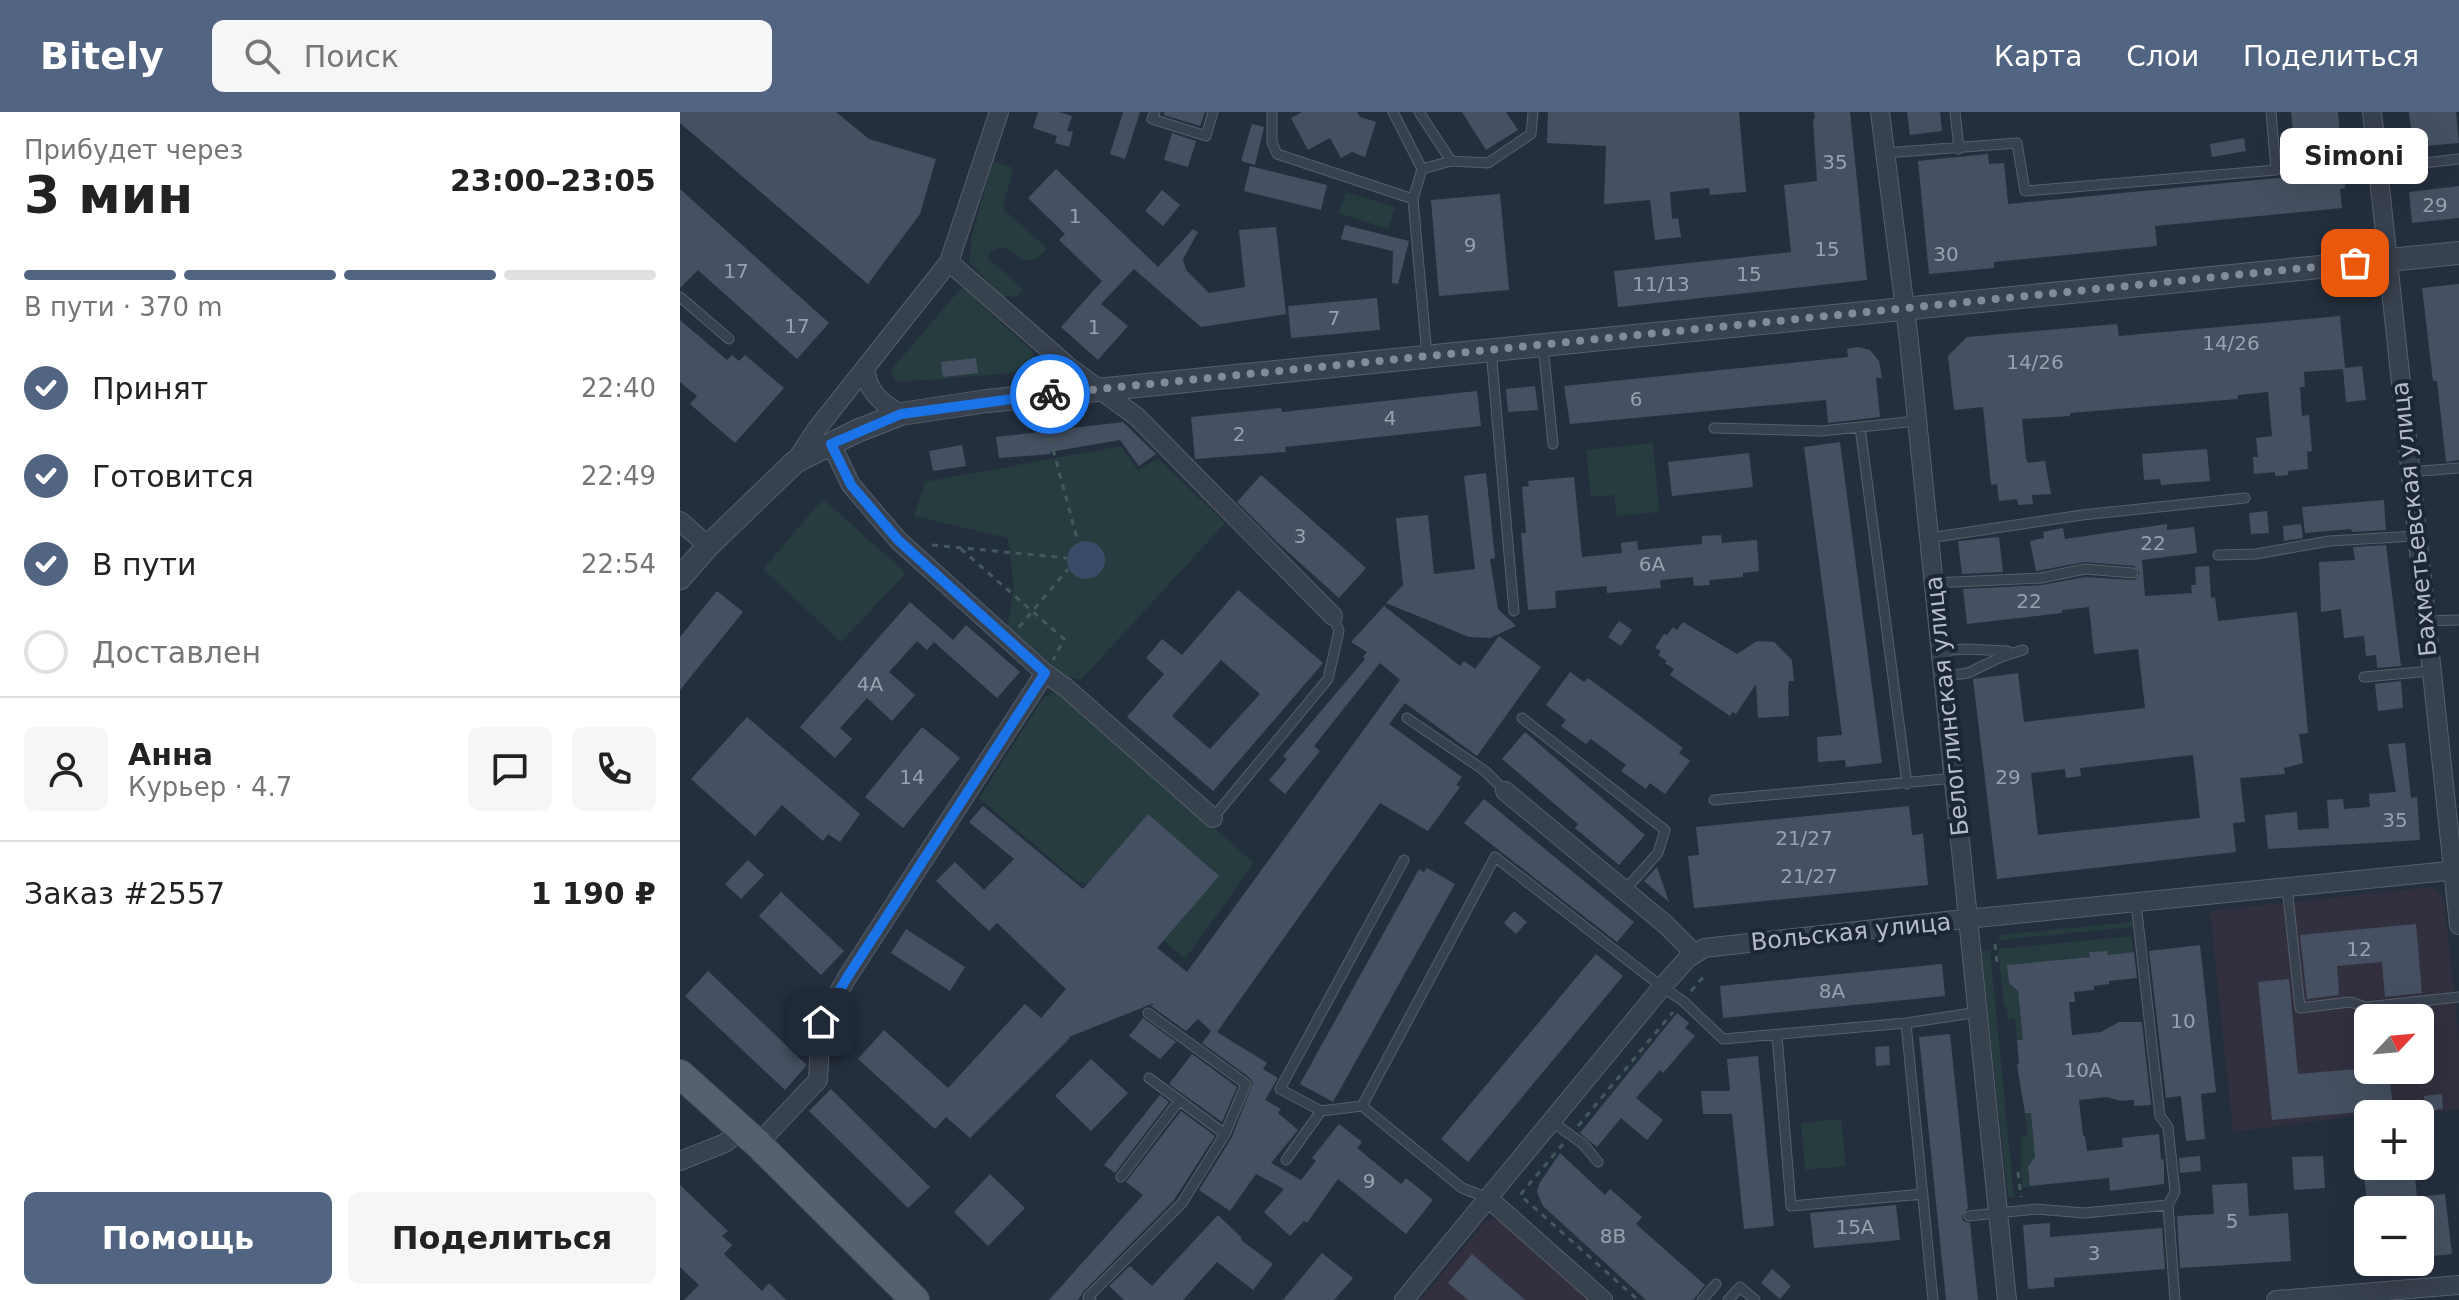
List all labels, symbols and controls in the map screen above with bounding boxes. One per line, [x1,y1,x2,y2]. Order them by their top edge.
search box [212,20,772,92]
text: Bitely [40,34,164,78]
icon: search [240,34,284,78]
text: Поиск [304,39,399,74]
text: Карта [1994,40,2082,73]
text: Слои [2126,40,2199,73]
text: Поделиться [2243,40,2419,73]
callout: Simoni [2281,127,2429,183]
text: Прибудет через [24,135,243,165]
text: Simoni [2304,141,2404,171]
house number: 35 [1822,150,1848,174]
text: 23:00–23:05 [450,163,656,198]
text: 3 мин [24,165,193,225]
house number: 29 [2422,193,2448,217]
house number: 1 [1069,204,1081,228]
pin [2321,229,2389,297]
house number: 9 [1464,233,1476,257]
house number: 15 [1814,237,1840,261]
icon: bag [2333,241,2377,285]
house number: 30 [1933,242,1959,266]
house number: 17 [723,259,749,283]
house number: 15 [1736,262,1762,286]
house number: 11/13 [1632,272,1690,296]
text: В пути · 370 m [24,292,223,322]
house number: 7 [1328,306,1340,330]
house number: 17 [784,314,810,338]
house number: 1 [1088,315,1100,339]
house number: 14/26 [2202,331,2260,355]
house number: 14/26 [2006,350,2064,374]
courier [1010,354,1090,434]
icon: check [24,366,68,410]
text: Принят [92,371,208,406]
icon: bike [1028,372,1072,416]
text: 22:40 [581,373,656,403]
street label: Бахметьевская улица [2386,380,2442,658]
house number: 6 [1630,387,1642,411]
house number: 4 [1384,406,1396,430]
house number: 2 [1233,422,1245,446]
icon: check [24,454,68,498]
text: Готовится [92,459,254,494]
text: 22:49 [581,461,656,491]
house number: 3 [1294,524,1306,548]
house number: 22 [2140,531,2166,555]
icon: check [24,542,68,586]
text: В пути [92,547,196,582]
text: 22:54 [581,549,656,579]
house number: 6А [1639,552,1666,576]
street label: Белоглинская улица [1919,575,1975,837]
house number: 22 [2016,589,2042,613]
text: Доставлен [92,635,261,670]
house number: 4А [857,672,884,696]
button: person [24,727,108,811]
button: chat [468,727,552,811]
button: phone [572,727,656,811]
text: Анна [128,737,213,772]
house number: 14 [899,765,925,789]
house number: 29 [1995,765,2021,789]
text: Курьер · 4.7 [128,772,292,802]
house number: 35 [2382,808,2408,832]
house number: 21/27 [1775,826,1833,850]
house number: 21/27 [1780,864,1838,888]
text: Заказ #2557 [24,876,225,911]
text: 1 190 ₽ [531,876,656,911]
street label: Вольская улица [1749,908,1953,956]
house number: 12 [2346,937,2372,961]
house number: 8А [1819,979,1846,1003]
pin [787,988,855,1056]
icon: home [799,1000,843,1044]
north arrow [2354,1004,2434,1084]
map controls [2354,1004,2434,1276]
house number: 10 [2170,1009,2196,1033]
house number: 10А [2063,1058,2103,1082]
button: + [2354,1100,2434,1180]
house number: 9 [1363,1169,1375,1193]
button: Помощь [24,1192,332,1284]
button: Поделиться [348,1192,656,1284]
button: − [2354,1196,2434,1276]
house number: 5 [2226,1209,2238,1233]
house number: 15А [1835,1215,1875,1239]
house number: 8В [1600,1224,1626,1248]
house number: 3 [2088,1241,2100,1265]

